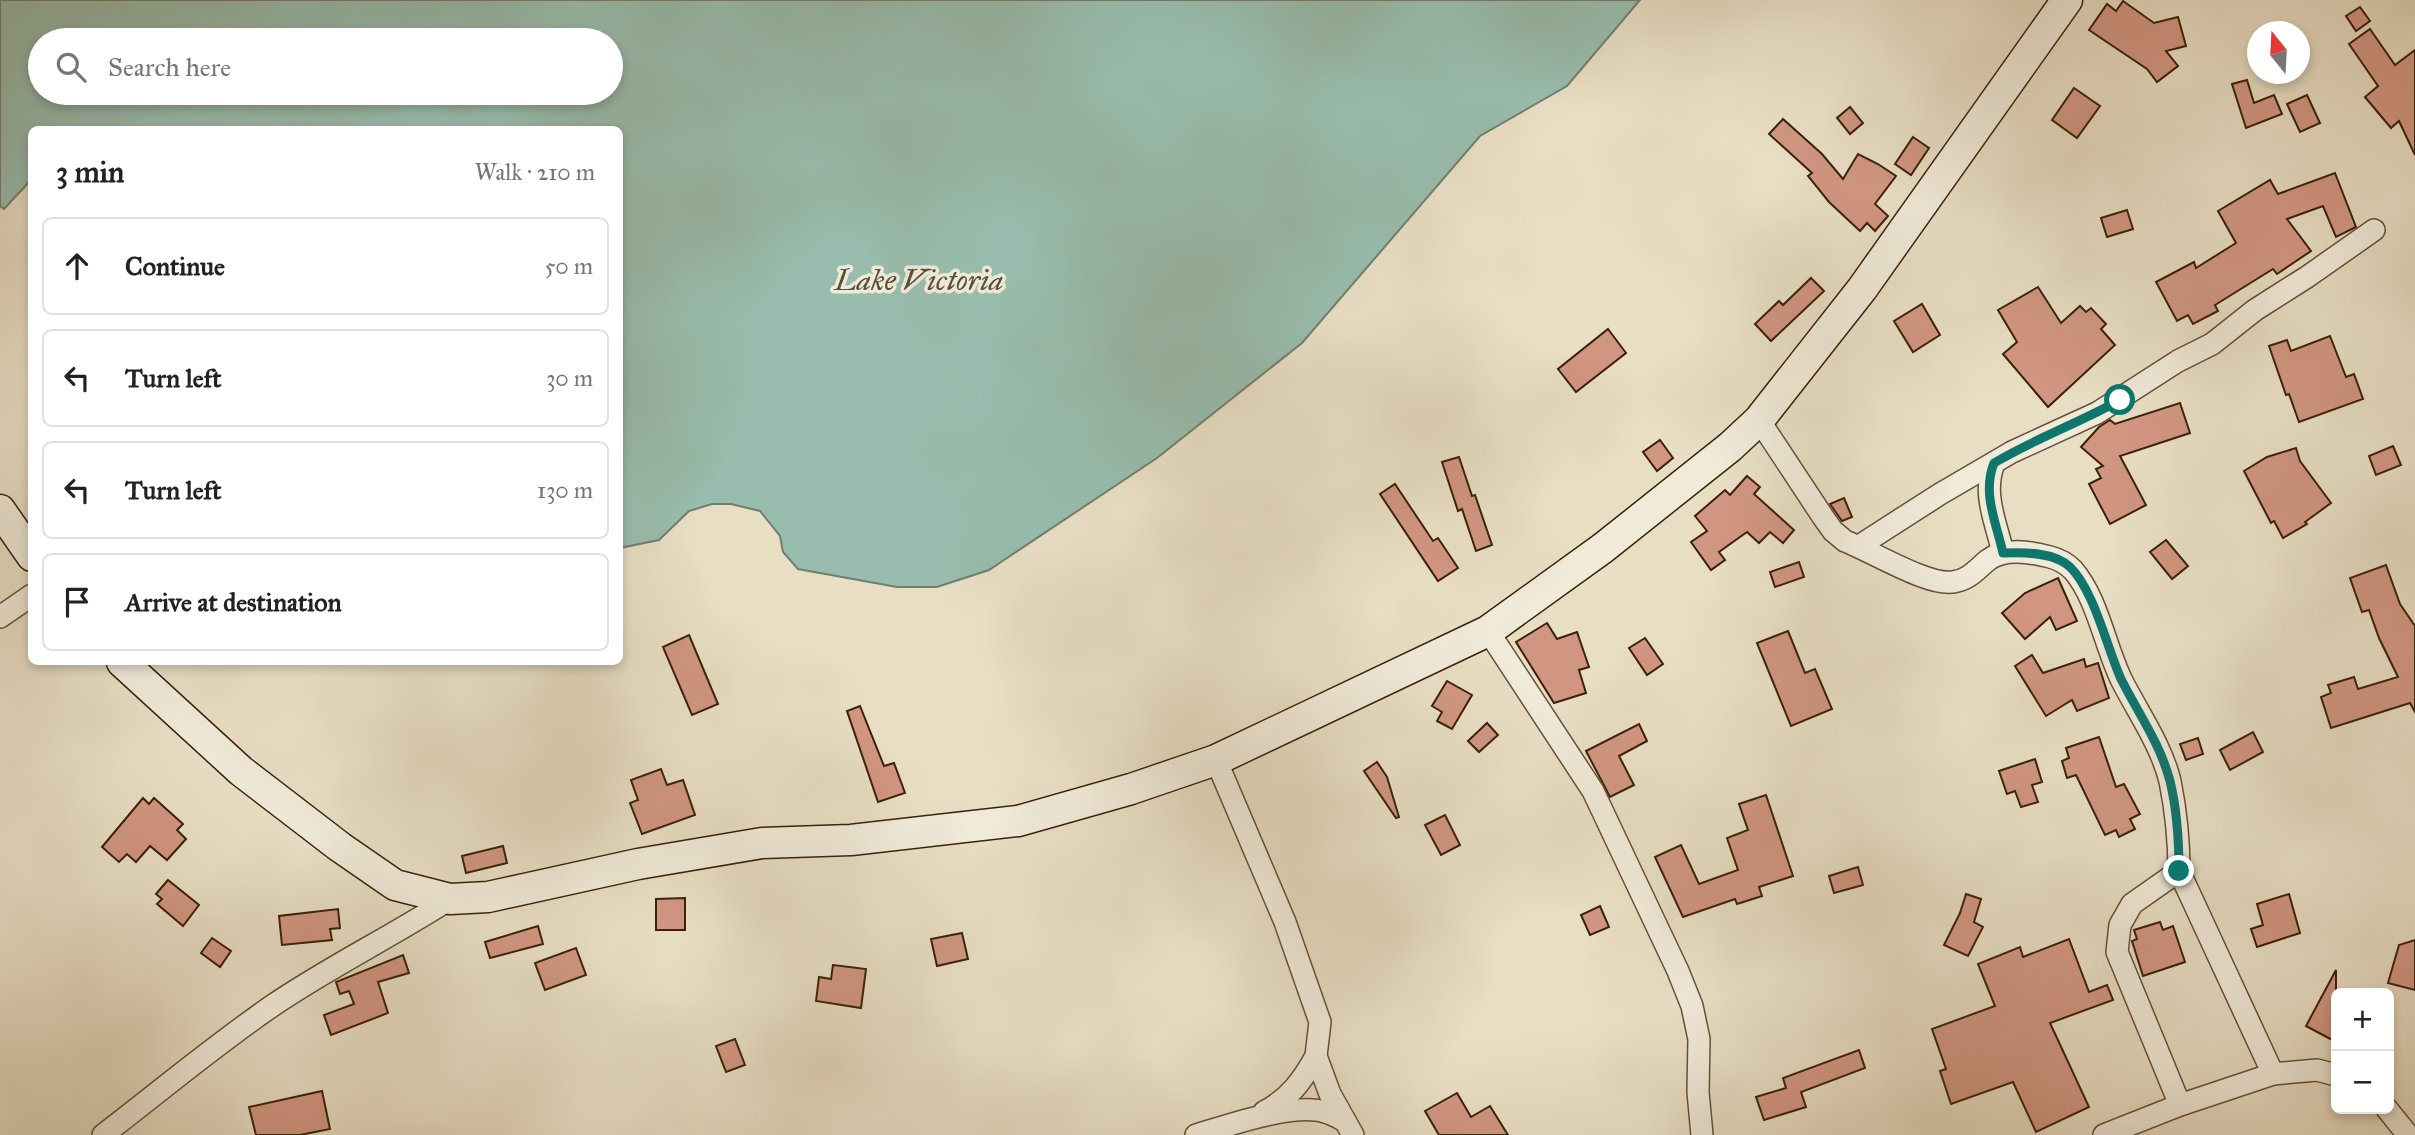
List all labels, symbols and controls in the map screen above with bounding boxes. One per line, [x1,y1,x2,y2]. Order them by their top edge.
north arrow [2247,21,2310,84]
search box [28,28,623,105]
icon: search [52,48,90,86]
text: Search here [108,51,231,83]
text: 3 min [56,154,124,190]
text: Walk · 210 m [475,158,595,186]
icon: ahead [58,247,96,285]
text: Continue [125,250,225,282]
text: 50 m [545,252,593,280]
water label: Lake Victoria [833,262,1003,298]
icon: left [58,359,96,397]
text: Turn left [125,362,221,394]
text: 30 m [546,364,593,392]
route start [2104,384,2135,415]
icon: left [58,471,96,509]
text: Turn left [125,474,221,506]
text: 130 m [537,476,593,504]
icon: arrive [58,583,96,621]
text: Arrive at destination [125,586,342,618]
route end [2163,855,2194,886]
map controls [2331,988,2394,1114]
button: + [2331,988,2394,1051]
button: − [2331,1051,2394,1114]

